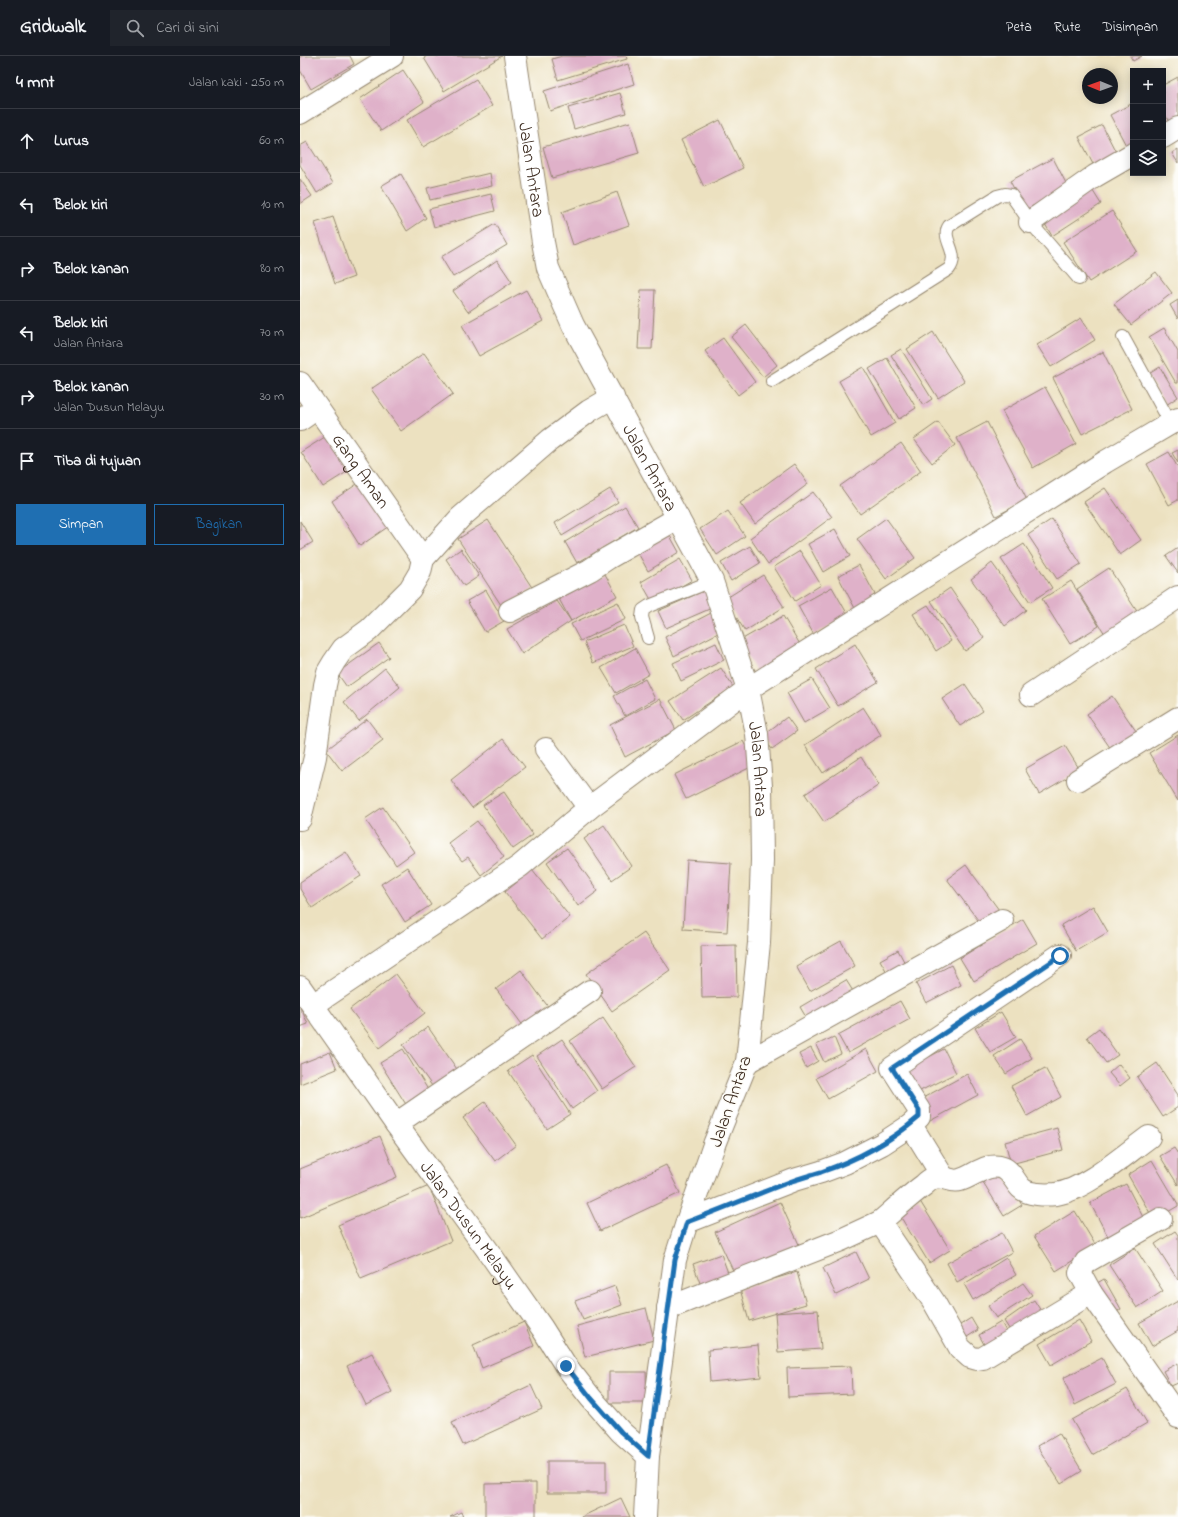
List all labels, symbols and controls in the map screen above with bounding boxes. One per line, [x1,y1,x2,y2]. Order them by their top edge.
search box [110,10,390,46]
text: Gridwalk [20,14,86,41]
icon: search [124,17,146,39]
text: Cari di sini [156,17,219,39]
text: Peta [1006,17,1032,38]
text: Rute [1054,17,1081,38]
text: Disimpan [1103,17,1158,38]
north arrow [1082,68,1118,104]
map controls [1130,68,1166,176]
button: + [1130,68,1166,104]
text: 4 mnt [16,70,55,95]
text: Jalan kaki · 250 m [189,73,284,92]
button: − [1130,104,1166,140]
street label: Jalan Antara [510,121,550,219]
icon: ahead [16,130,38,152]
text: Lurus [54,130,89,152]
text: 60 m [259,131,284,150]
button: layers [1130,140,1166,176]
icon: left [16,194,38,216]
text: Belok kiri [54,194,108,216]
text: 10 m [261,195,284,214]
icon: right [16,258,38,280]
text: Belok kanan [54,258,129,280]
text: 80 m [260,259,284,278]
text: Belok kiri [54,312,108,334]
icon: left [16,322,38,344]
text: 70 m [260,323,284,342]
text: Jalan Antara [54,334,123,353]
text: Belok kanan [54,376,129,398]
icon: right [16,386,38,408]
text: 30 m [260,387,284,406]
text: Jalan Dusun Melayu [54,398,164,417]
street label: Jalan Antara [614,420,683,517]
street label: Gang Aman [324,429,395,515]
icon: arrive [16,450,38,472]
text: Tiba di tujuan [54,450,141,472]
button: Simpan [16,504,146,545]
button: Bagikan [154,504,284,545]
street label: Jalan Antara [740,719,772,817]
route start [1051,947,1069,965]
street label: Jalan Antara [704,1052,760,1151]
street label: Jalan Dusun Melayu [412,1157,523,1296]
route end [557,1357,575,1375]

